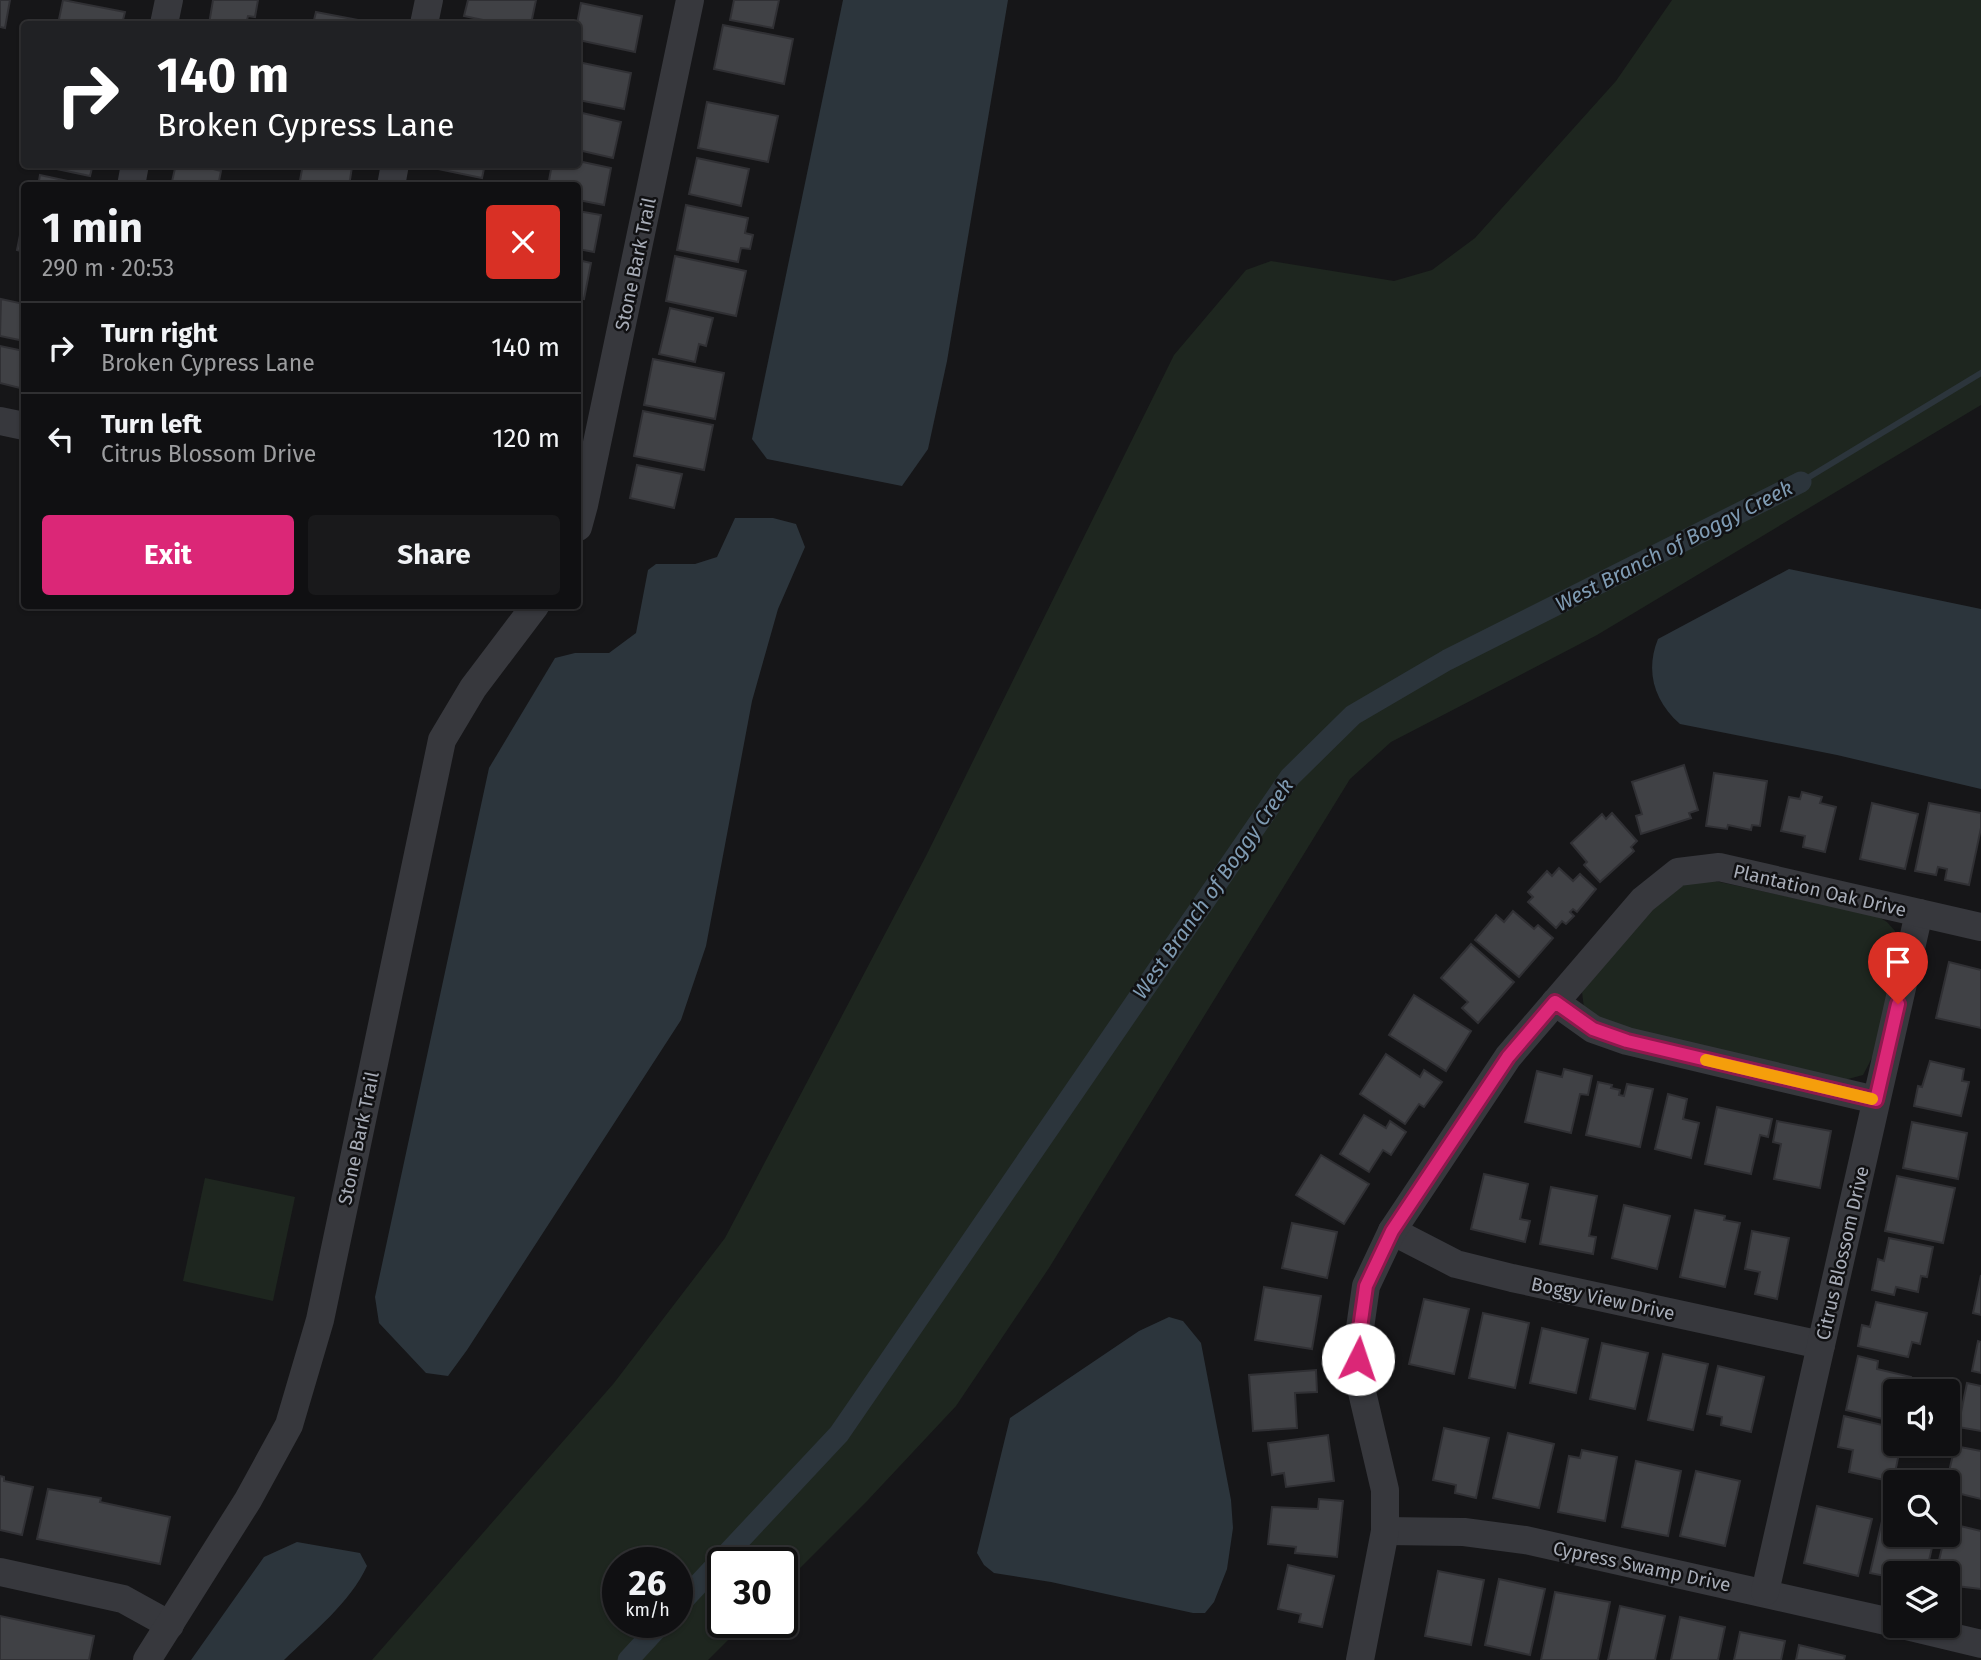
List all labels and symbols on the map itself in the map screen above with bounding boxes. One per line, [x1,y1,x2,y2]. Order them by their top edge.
street label: Stone Bark Trail [610,195,661,333]
water label: West Branch of Boggy Creek [1551,475,1797,617]
water label: West Branch of Boggy Creek [1127,774,1299,1004]
street label: Plantation Oak Drive [1731,859,1909,922]
pin [1868,932,1928,1004]
street label: Stone Bark Trail [333,1069,384,1207]
street label: Citrus Blossom Drive [1811,1164,1874,1342]
street label: Boggy View Drive [1529,1272,1677,1325]
position arrow [1321,1322,1395,1396]
street label: Cypress Swamp Drive [1551,1536,1733,1597]
speed limit sign: 30 [707,1547,798,1638]

